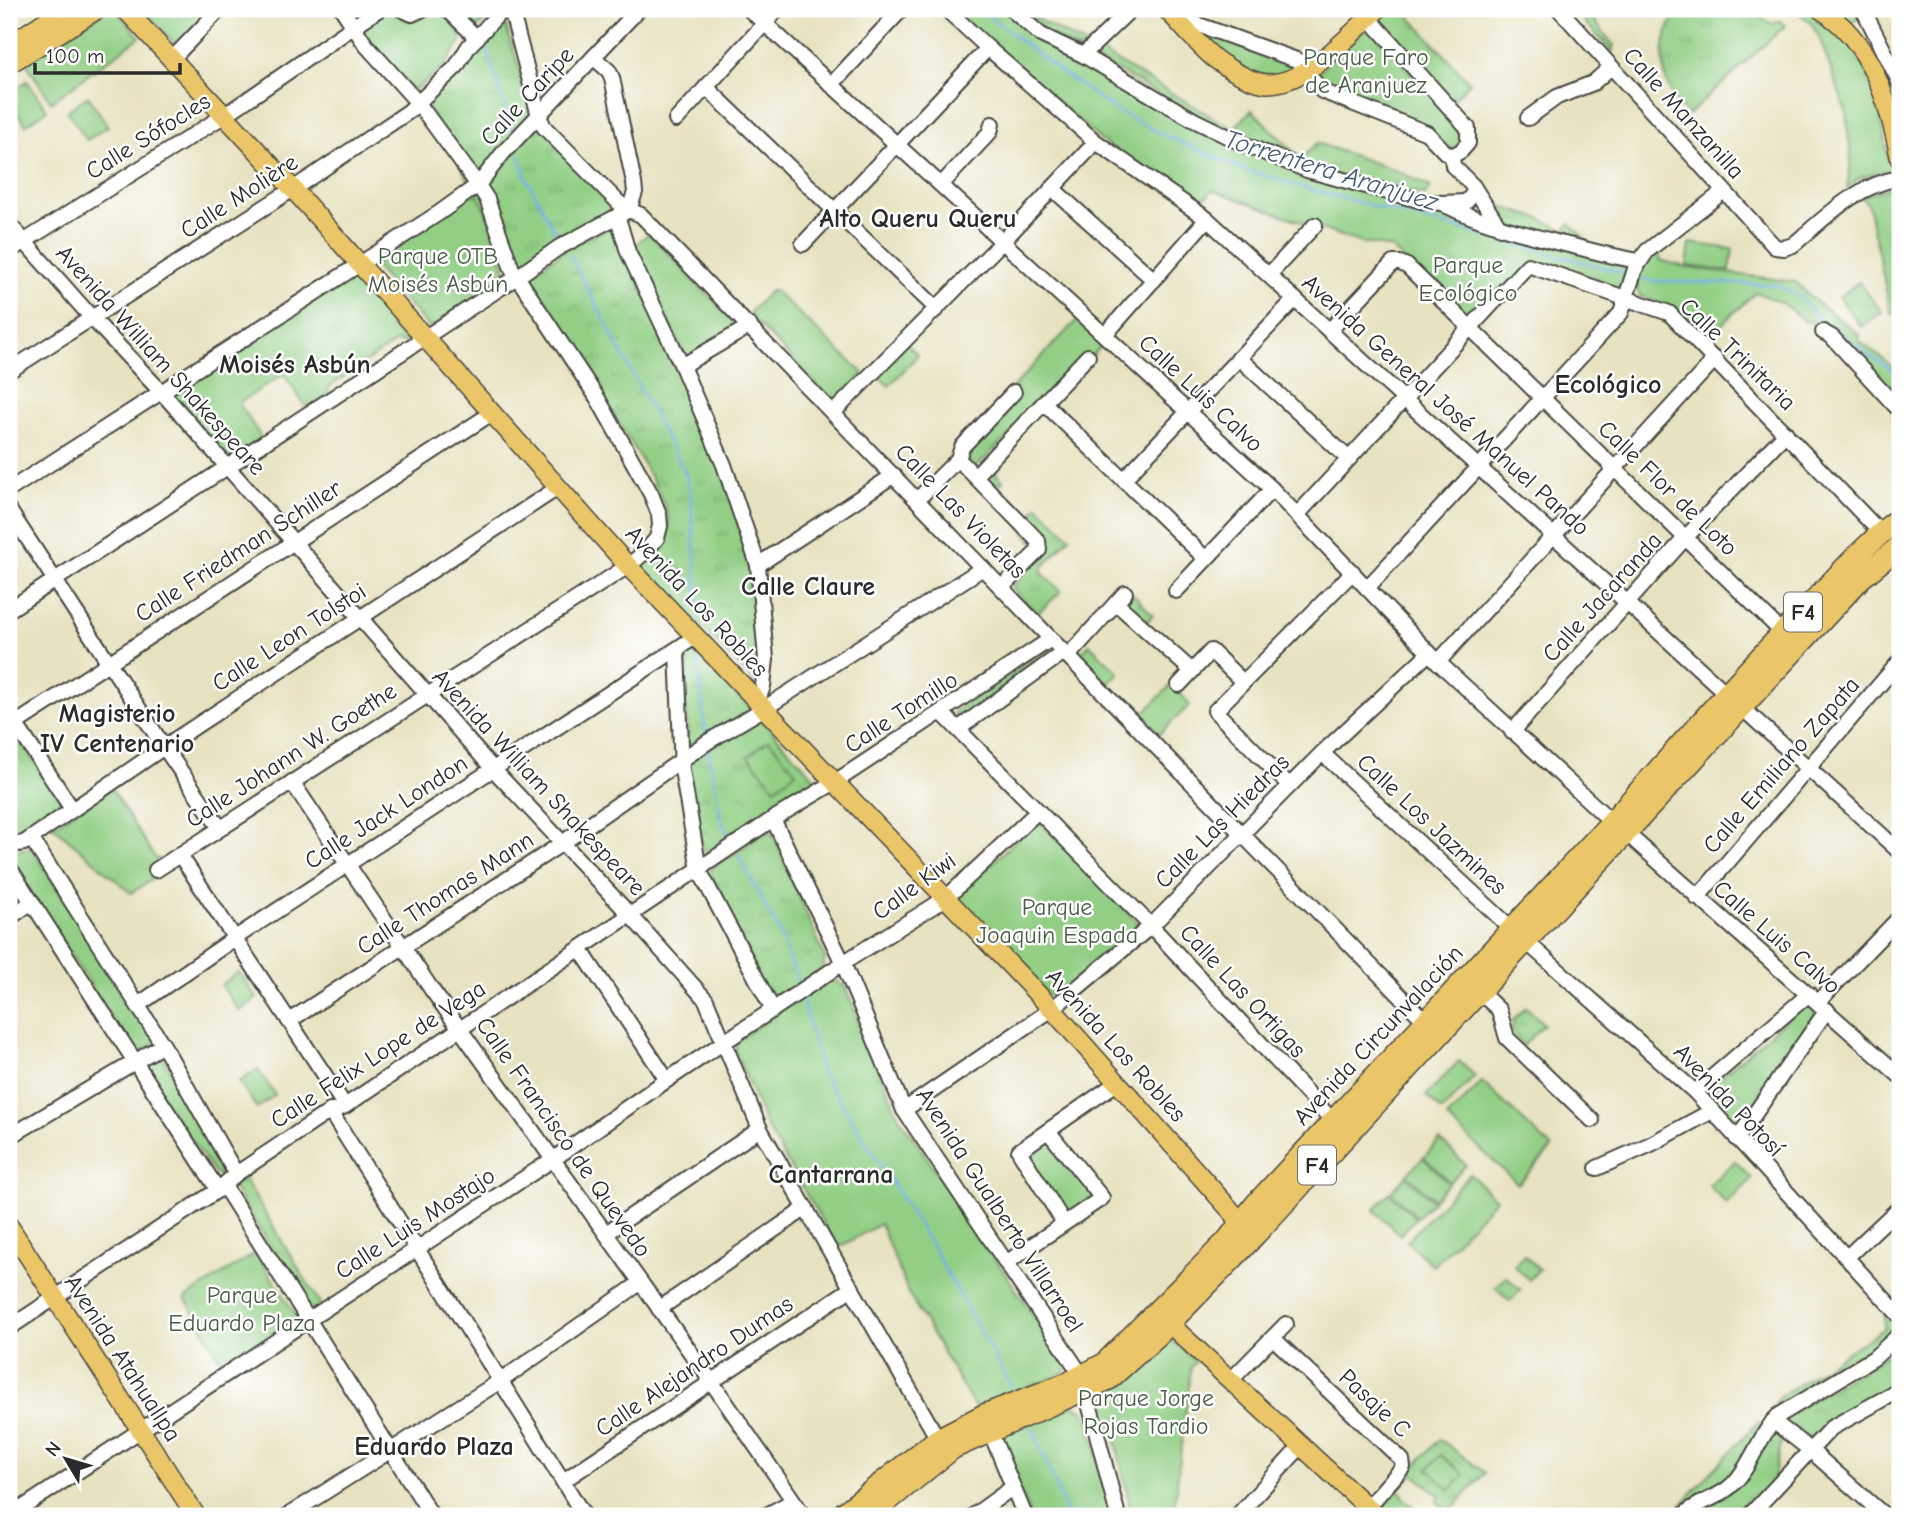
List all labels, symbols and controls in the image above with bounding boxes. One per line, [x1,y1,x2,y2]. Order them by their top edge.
scale bar [35,32,180,76]
street label: Calle Caripe [474,41,580,151]
street label: Calle Manzanilla [1618,41,1750,185]
park label: Parque Faro de Aranjuez [1303,43,1429,99]
text: 100 m [46,44,104,68]
street label: Calle Sófocles [81,87,215,185]
water label: Torrentera Aranjuez [1221,124,1442,218]
street label: Calle Molière [175,148,303,244]
district label: Alto Queru Queru [820,204,1016,234]
street label: Avenida William Shakespeare [50,239,272,481]
park label: Parque OTB Moisés Asbún [368,242,508,298]
park label: Parque Ecológico [1418,251,1518,307]
street label: Avenida General José Manuel Pando [1297,269,1595,541]
street label: Calle Trinitaria [1674,292,1802,416]
street label: Calle Luis Calvo [1133,328,1269,458]
district label: Moisés Asbún [219,350,371,380]
district label: Ecológico [1555,370,1661,400]
street label: Calle Flor de Loto [1593,414,1743,562]
street label: Calle Las Violetas [890,438,1032,584]
street label: Calle Friedman Schiller [130,474,347,628]
street label: Avenida Los Robles [620,520,774,682]
street label: Calle Jacaranda [1536,526,1668,668]
district label: Calle Claure [741,572,875,602]
street label: Calle Leon Tolstoi [207,577,371,697]
road number: F4 [1784,592,1822,632]
street label: Avenida William Shakespeare [427,663,651,901]
street label: Calle Tomillo [839,665,963,759]
street label: Calle Emiliano Zapata [1697,671,1865,859]
street label: Calle Johann W. Goethe [181,676,401,834]
district label: Magisterio IV Centenario [40,699,194,759]
street label: Calle Las Hiedras [1149,748,1295,894]
street label: Calle Los Jazmines [1351,748,1513,900]
street label: Calle Jack London [299,749,473,875]
street label: Calle Thomas Mann [351,825,539,961]
street label: Calle Kiwi [867,846,961,926]
street label: Calle Luis Calvo [1708,874,1846,1000]
park label: Parque Joaquin Espada [976,893,1138,949]
street label: Calle Las Ortigas [1174,919,1312,1063]
street label: Avenida Circunvalación [1287,939,1469,1131]
street label: Avenida Los Robles [1040,963,1192,1127]
street label: Calle Felix Lope de Vega [265,974,491,1134]
street label: Calle Francisco de Quevedo [470,1012,658,1262]
street label: Avenida Potosí [1668,1038,1790,1163]
street label: Avenida Gualberto Villarroel [910,1083,1090,1337]
road number: F4 [1298,1146,1336,1184]
district label: Cantarrana [769,1160,893,1190]
street label: Calle Luis Mostajo [330,1161,500,1285]
street label: Avenida Atahuallpa [59,1269,187,1447]
park label: Parque Eduardo Plaza [168,1281,316,1337]
street label: Calle Alejandro Dumas [590,1289,798,1443]
street label: Pasaje C [1333,1363,1417,1443]
park label: Parque Jorge Rojas Tardio [1078,1384,1214,1440]
north arrow [32,1424,102,1494]
district label: Eduardo Plaza [354,1432,514,1462]
text: N [41,1437,66,1461]

